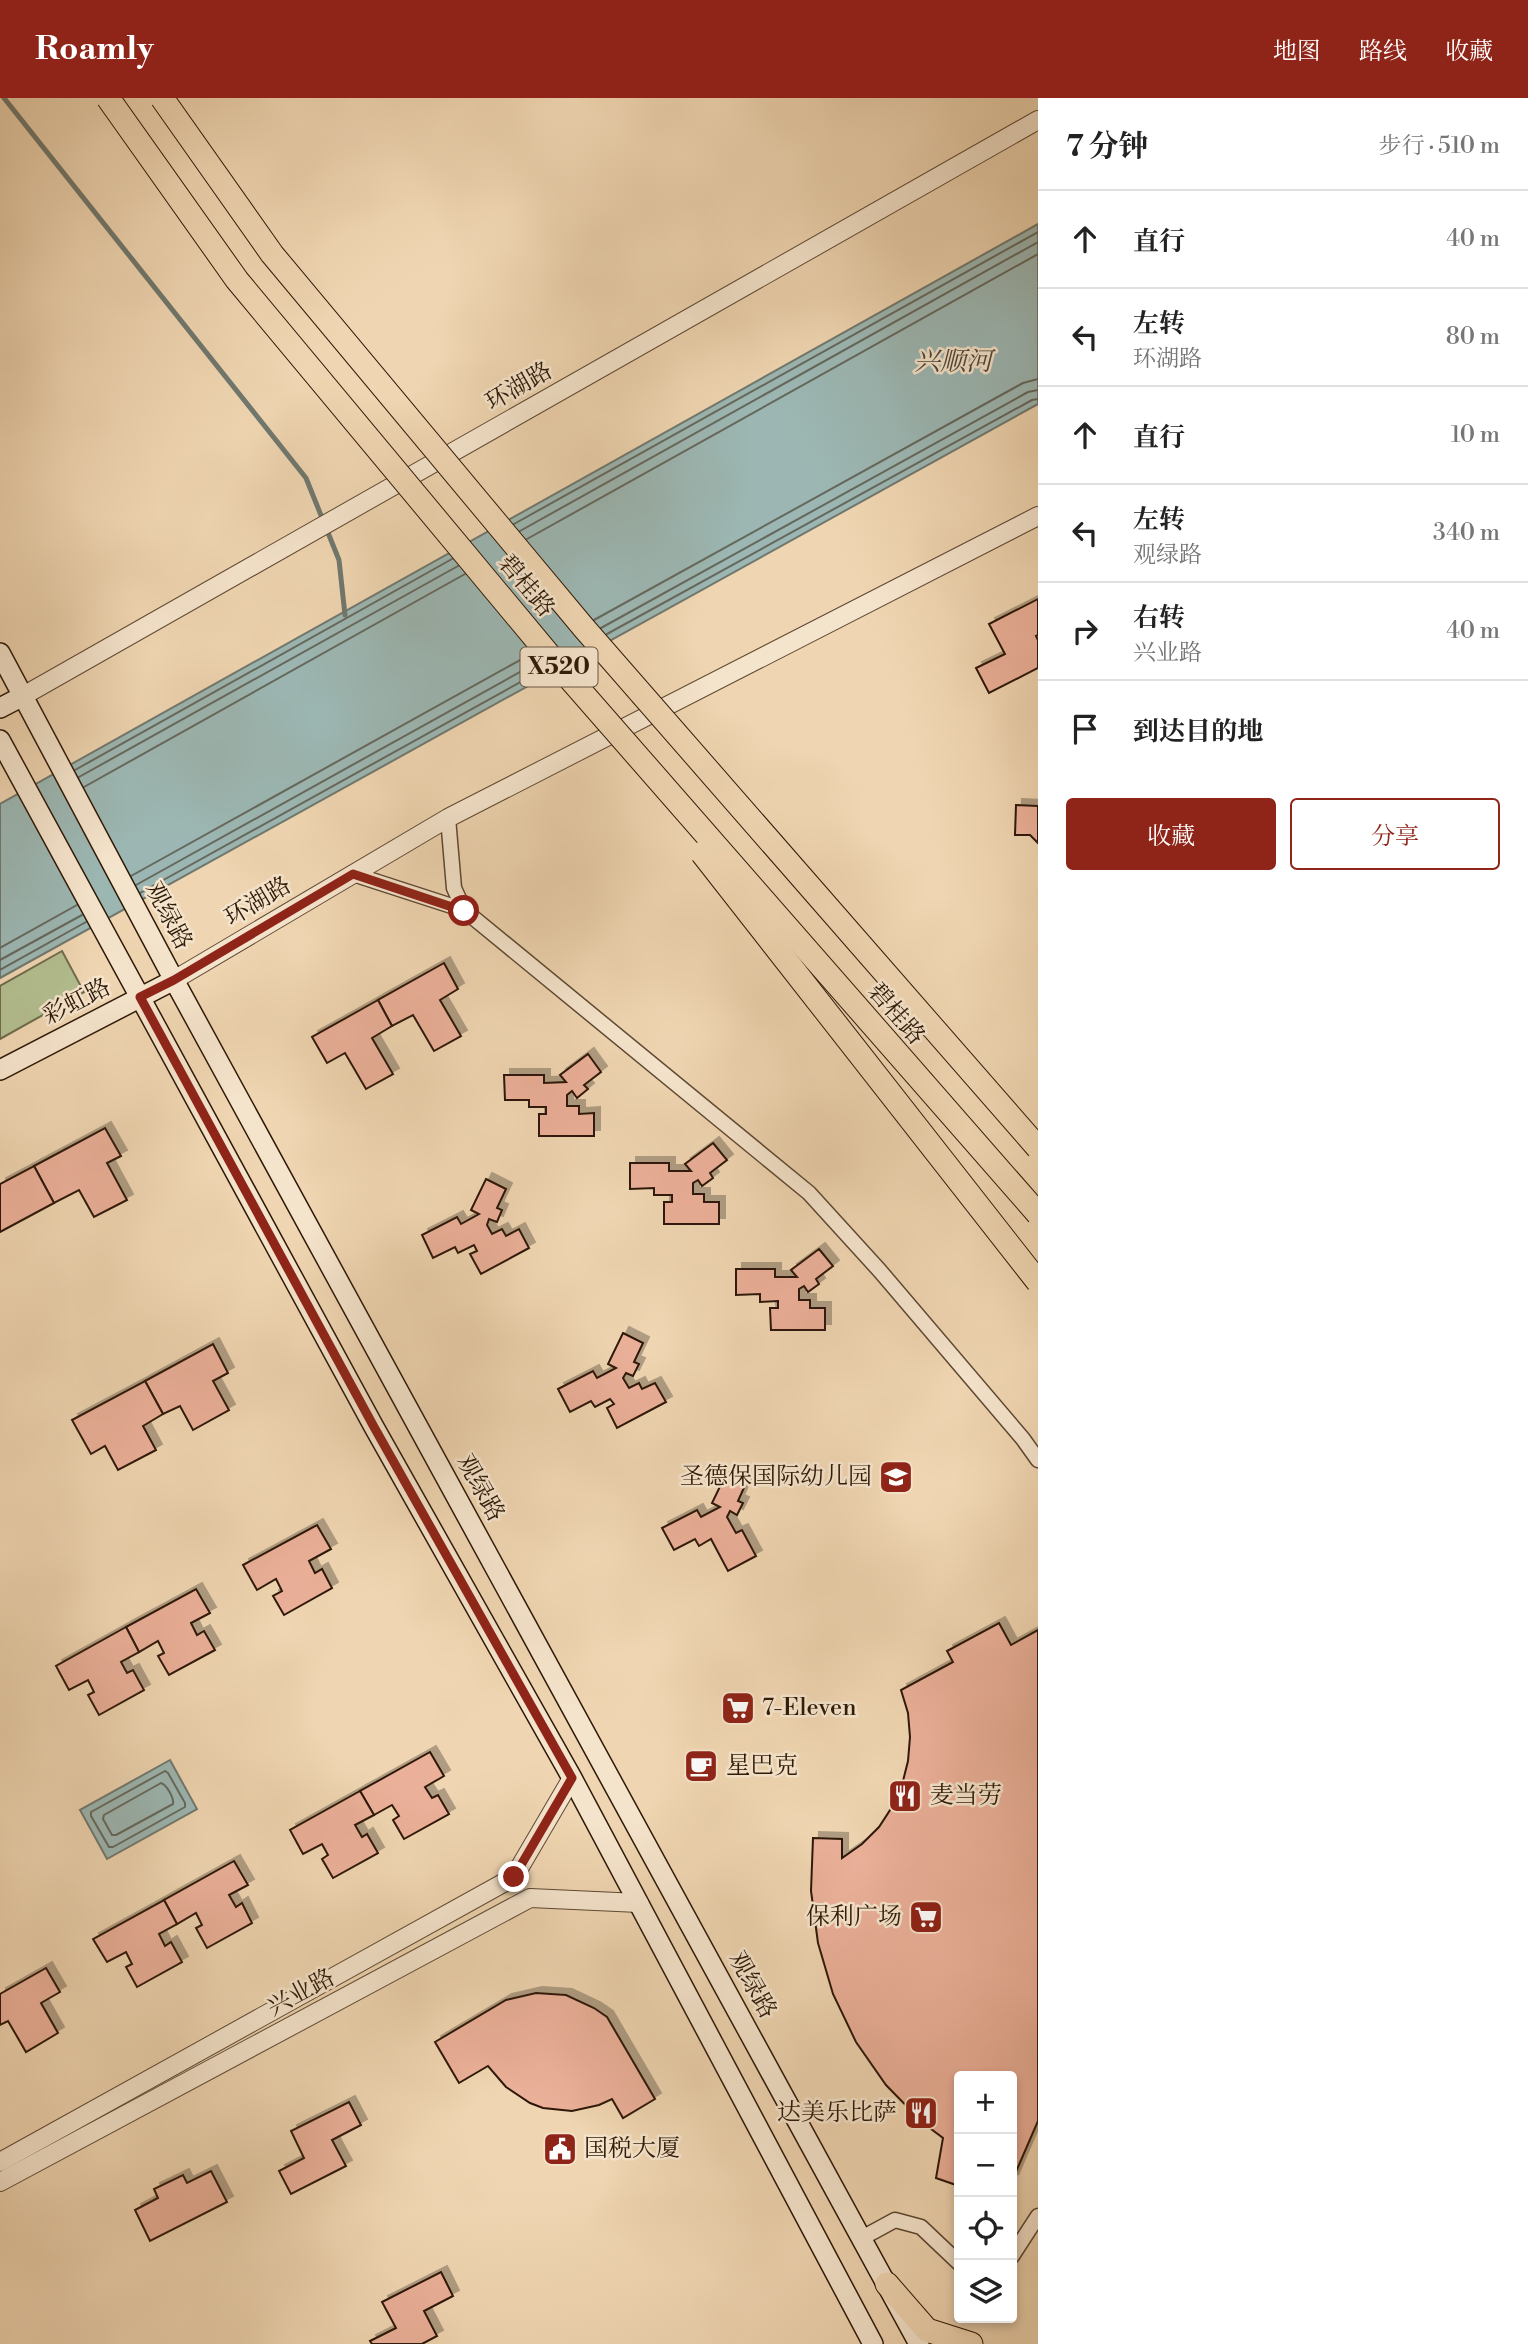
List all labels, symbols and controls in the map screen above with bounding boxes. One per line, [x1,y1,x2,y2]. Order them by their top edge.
text: Roamly [35,29,154,70]
text: 地图 [1273,37,1321,67]
text: 路线 [1359,37,1407,67]
text: 收藏 [1445,37,1493,67]
text: 7 分钟 [1066,128,1149,166]
text: 步行 · 510 m [1379,132,1500,160]
icon: ahead [1066,220,1104,258]
text: 40 m [1446,225,1500,253]
text: 直行 [1133,226,1185,258]
text: 左转 [1133,308,1185,340]
icon: left [1066,318,1104,356]
text: 80 m [1446,323,1500,351]
text: 环湖路 [1133,345,1202,373]
water label: 兴顺河 [914,346,996,378]
street label: 环湖路 [480,356,558,418]
icon: ahead [1066,416,1104,454]
text: 10 m [1451,421,1500,449]
text: 直行 [1133,422,1185,454]
text: 左转 [1133,504,1185,536]
icon: left [1066,514,1104,552]
text: 340 m [1433,519,1500,547]
text: 观绿路 [1133,541,1202,569]
street label: 碧桂路 [491,549,561,623]
text: 右转 [1133,602,1185,634]
icon: right [1066,612,1104,650]
text: 40 m [1446,617,1500,645]
text: 兴业路 [1133,639,1202,667]
road number: X520 [520,648,598,687]
icon: arrive [1066,710,1104,748]
text: 到达目的地 [1133,716,1263,748]
button: 收藏 [1066,798,1276,870]
button: 分享 [1290,798,1500,870]
street label: 环湖路 [219,871,297,933]
street label: 观绿路 [138,877,198,955]
route start [448,895,479,926]
street label: 彩虹路 [38,972,116,1032]
street label: 碧桂路 [861,977,931,1051]
street label: 观绿路 [449,1449,511,1527]
school or university icon: 圣德保国际幼儿园 [877,1458,915,1496]
place label: 圣德保国际幼儿园 [680,1462,872,1492]
supermarket icon: 7-Eleven [719,1689,757,1727]
place label: 7-Eleven [762,1693,857,1723]
cafe icon: 星巴克 [682,1747,720,1785]
place label: 星巴克 [726,1751,798,1781]
restaurant icon: 麦当劳 [886,1777,924,1815]
place label: 麦当劳 [930,1781,1002,1811]
route end [498,1861,529,1892]
supermarket icon: 保利广场 [907,1898,945,1936]
place label: 保利广场 [806,1902,902,1932]
street label: 观绿路 [721,1946,783,2024]
street label: 兴业路 [262,1963,340,2023]
map controls [954,2071,1017,2323]
button: + [954,2071,1017,2134]
restaurant icon: 达美乐比萨 [902,2094,940,2132]
place label: 达美乐比萨 [777,2098,897,2128]
public building icon: 国税大厦 [541,2130,579,2168]
place label: 国税大厦 [584,2134,680,2164]
button: − [954,2134,1017,2197]
button: locate [954,2197,1017,2260]
button: layers [954,2260,1017,2323]

